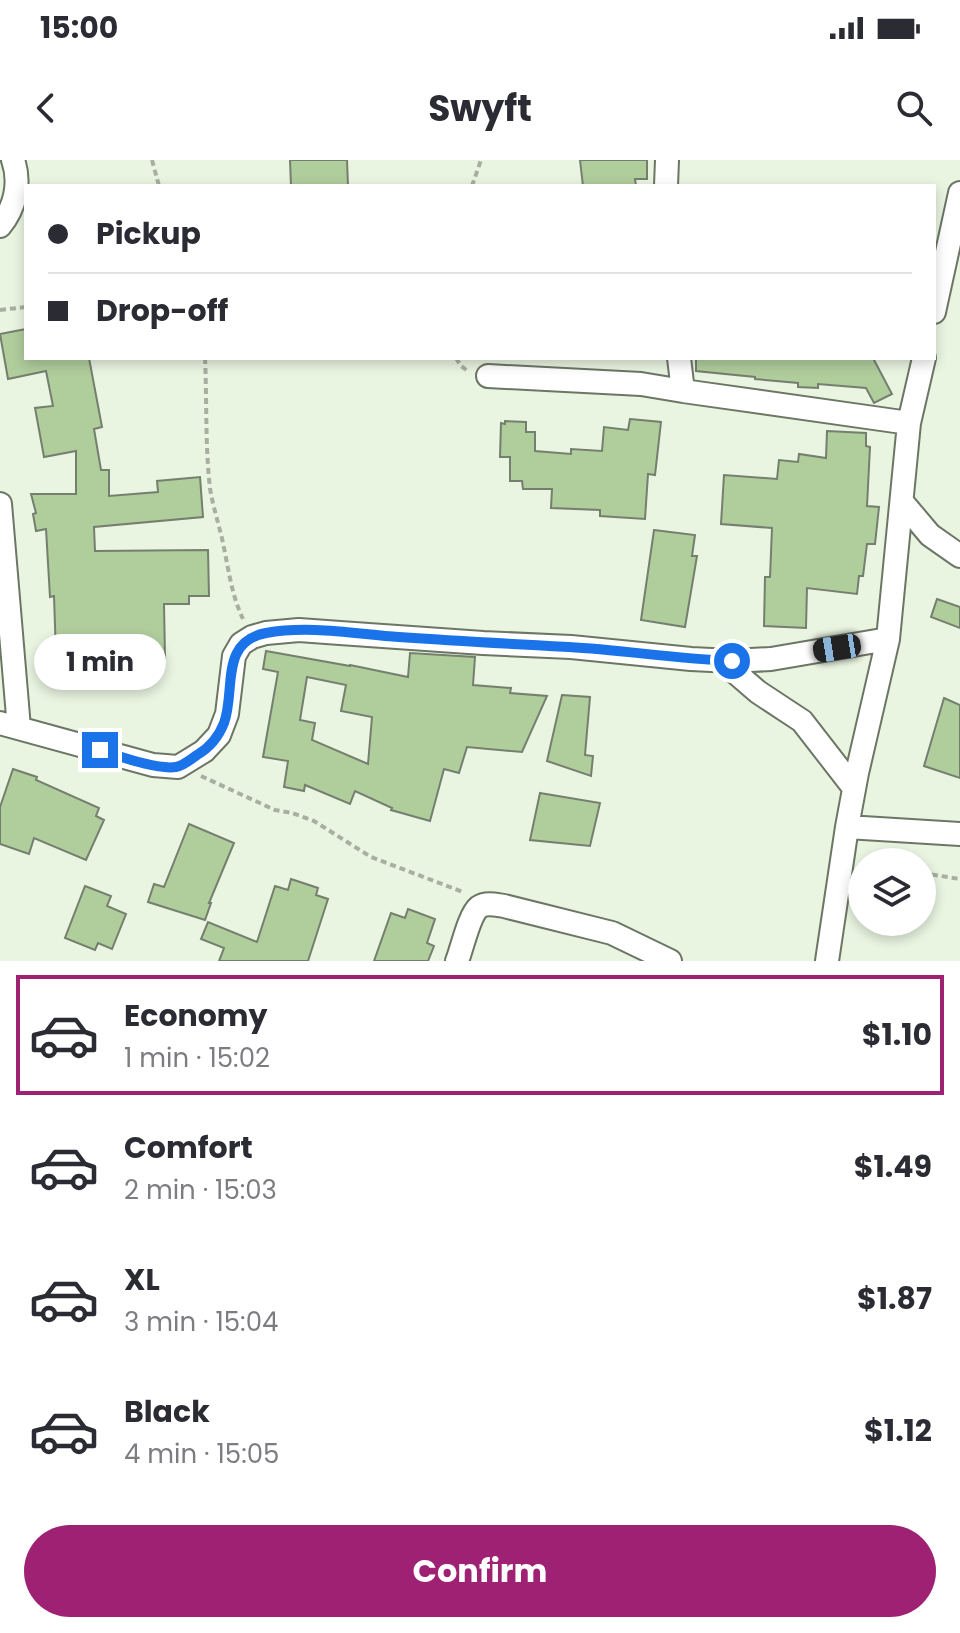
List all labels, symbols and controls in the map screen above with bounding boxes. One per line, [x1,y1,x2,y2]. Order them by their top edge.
text: 15:00 [40,6,118,49]
text: Swyft [428,83,532,134]
icon: back [24,86,68,130]
icon: search [892,86,936,130]
text: Pickup [96,212,201,255]
text: Drop-off [96,289,228,332]
car [811,632,863,664]
callout: 1 min [34,634,166,690]
route start [714,643,750,679]
text: 1 min [66,644,134,680]
route end [82,732,118,768]
map controls [848,848,936,936]
button: layers [848,848,936,936]
text: Economy [124,994,268,1037]
icon: car [28,999,100,1071]
text: $1.10 [862,1013,932,1056]
text: 1 min · 15:02 [124,1040,270,1076]
text: Comfort [124,1126,253,1169]
icon: car [28,1131,100,1203]
text: $1.49 [854,1145,932,1188]
text: 2 min · 15:03 [124,1172,277,1208]
text: XL [124,1258,160,1301]
icon: car [28,1263,100,1335]
text: $1.87 [857,1277,932,1320]
text: 3 min · 15:04 [124,1304,278,1340]
text: Black [124,1390,210,1433]
icon: car [28,1395,100,1467]
text: $1.12 [864,1409,932,1452]
text: 4 min · 15:05 [124,1436,279,1472]
button: Confirm [24,1525,936,1617]

